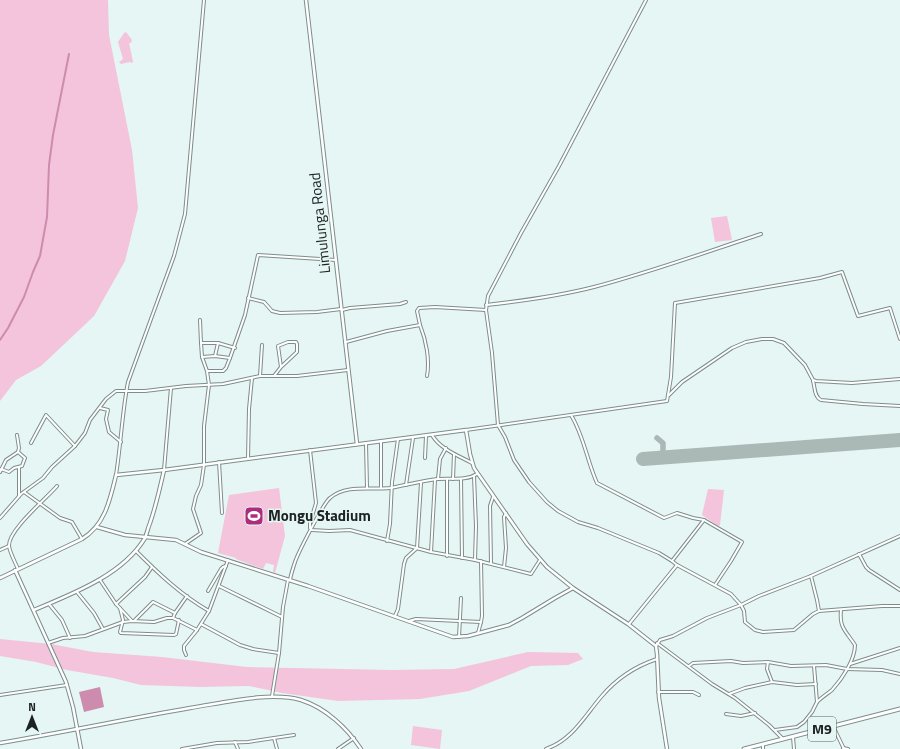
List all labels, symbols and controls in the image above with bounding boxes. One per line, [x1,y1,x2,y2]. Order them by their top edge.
street label: Limulunga Road [303,171,336,275]
place label: Mongu Stadium [268,504,371,527]
sports icon: Mongu Stadium [243,505,265,527]
north arrow [12,697,52,737]
text: N [28,699,36,715]
road number: M9 [808,717,836,741]

